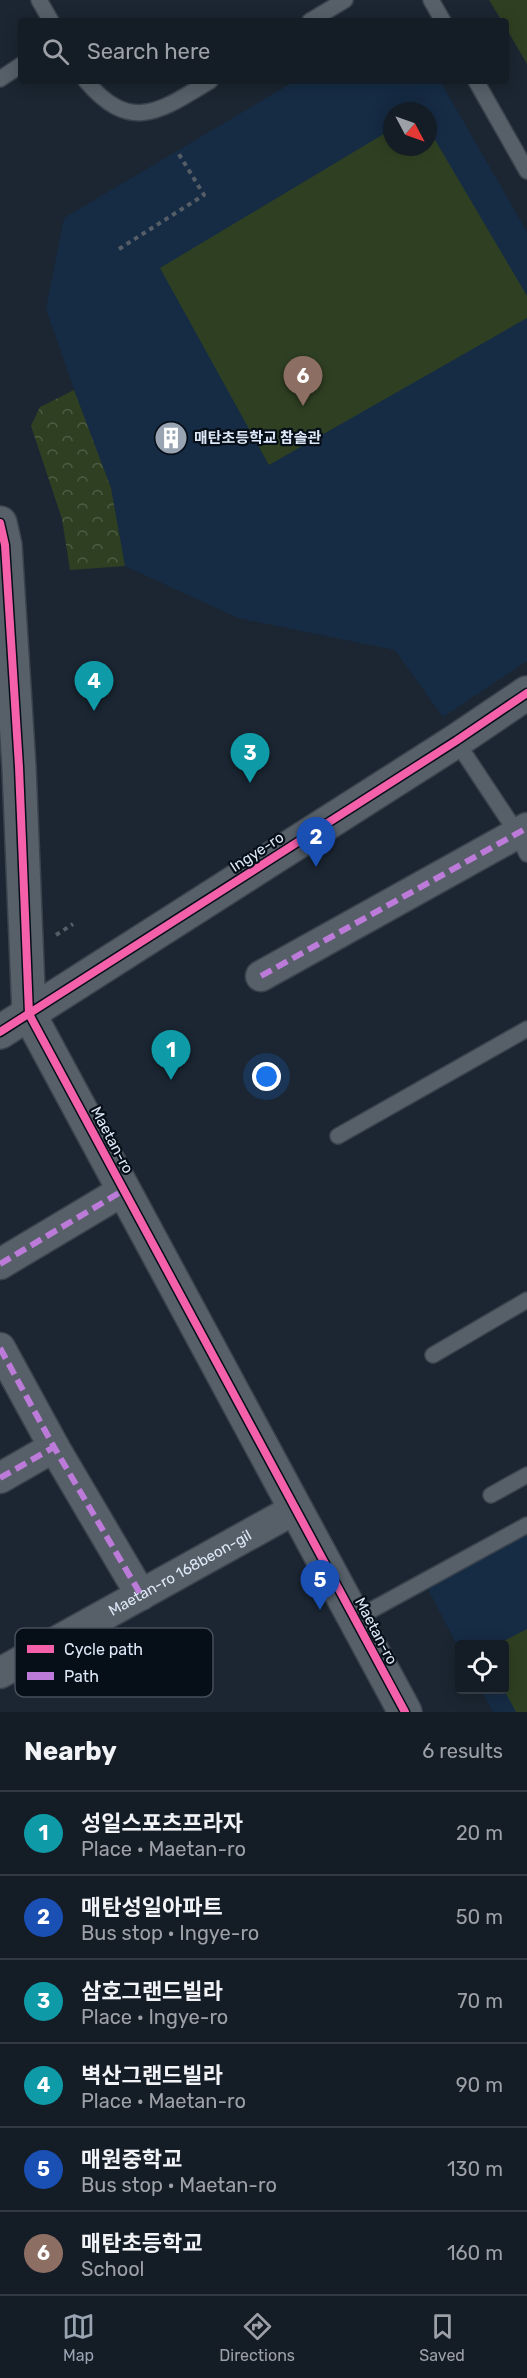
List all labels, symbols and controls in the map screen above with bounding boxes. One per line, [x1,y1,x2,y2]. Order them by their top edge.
search box [18,18,509,84]
icon: search [39,35,72,68]
text: Search here [87,38,210,65]
north arrow [383,102,437,156]
pin: 6 [284,356,322,406]
building icon: 매탄초등학교 참솔관 [153,420,189,456]
place label: 매탄초등학교 참솔관 [194,429,322,447]
pin: 4 [74,662,113,711]
pin: 3 [230,734,270,783]
pin: 2 [296,818,336,867]
street label: Ingye-ro [227,828,287,876]
pin: 1 [152,1030,190,1080]
your location [252,1062,281,1091]
street label: Maetan-ro [87,1103,137,1177]
street label: Maetan-ro 168beon-gil [106,1526,255,1620]
pin: 5 [300,1560,340,1610]
street label: Maetan-ro [351,1594,401,1668]
legend [15,1628,213,1697]
text: Cycle path [64,1640,143,1659]
map controls [455,1640,509,1694]
button: locate [455,1640,509,1694]
text: Path [64,1667,99,1686]
text: Nearby [24,1736,117,1767]
text: 6 results [422,1739,503,1763]
text: 성일스포츠프라자 [81,1810,243,1837]
text: 1 [39,1821,48,1845]
text: 20 m [456,1821,503,1845]
text: Place · Maetan-ro [81,1837,246,1861]
text: 매탄성일아파트 [81,1894,223,1921]
text: 2 [37,1905,50,1929]
text: 50 m [456,1905,503,1929]
text: Bus stop · Ingye-ro [81,1921,259,1945]
text: 삼호그랜드빌라 [81,1978,223,2005]
text: 3 [37,1989,50,2013]
text: 70 m [457,1989,503,2013]
text: Place · Ingye-ro [81,2005,228,2029]
text: 벽산그랜드빌라 [81,2062,223,2089]
text: 4 [37,2073,50,2097]
text: 90 m [456,2073,503,2097]
text: Place · Maetan-ro [81,2089,246,2113]
text: 매원중학교 [81,2146,182,2173]
text: 5 [37,2157,50,2181]
text: 130 m [447,2157,503,2181]
text: Bus stop · Maetan-ro [81,2173,277,2197]
text: 매탄초등학교 [81,2230,202,2257]
text: 6 [37,2241,50,2265]
text: 160 m [447,2241,503,2265]
text: School [81,2257,144,2281]
tab: Map [62,2310,95,2365]
tab: Directions [219,2310,295,2365]
tab: Saved [419,2310,465,2365]

